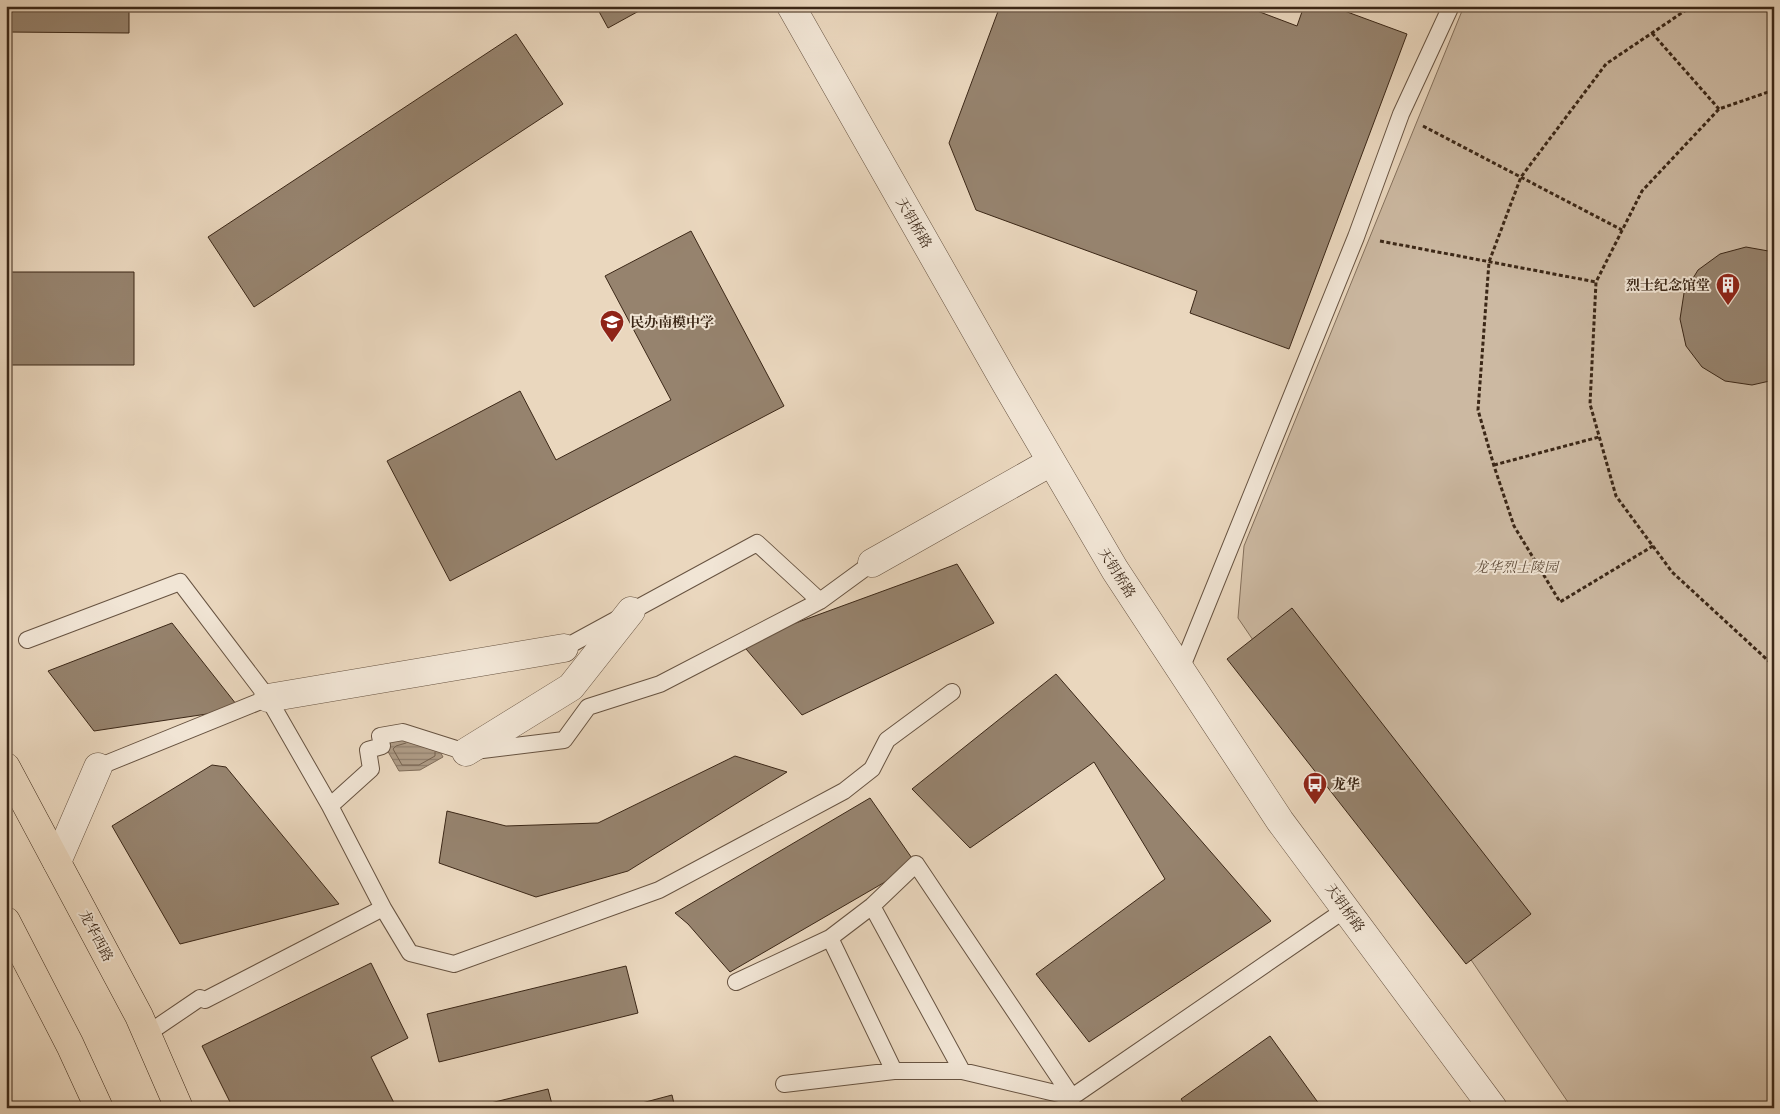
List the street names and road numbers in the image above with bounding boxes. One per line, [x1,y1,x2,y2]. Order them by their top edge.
street label: 天钥桥路 [892,194,936,252]
street label: 天钥桥路 [1094,544,1140,602]
street label: 天钥桥路 [1321,880,1369,936]
street label: 龙华西路 [74,907,118,965]

